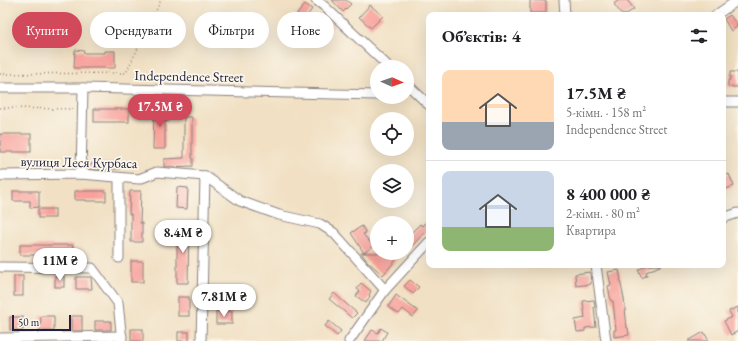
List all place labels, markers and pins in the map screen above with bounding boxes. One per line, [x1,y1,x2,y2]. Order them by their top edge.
pin: 17.5M ₴ [123,94,197,128]
pin: 8.4M ₴ [150,220,216,254]
pin: 11M ₴ [32,248,88,282]
pin: 7.81M ₴ [187,284,261,318]

